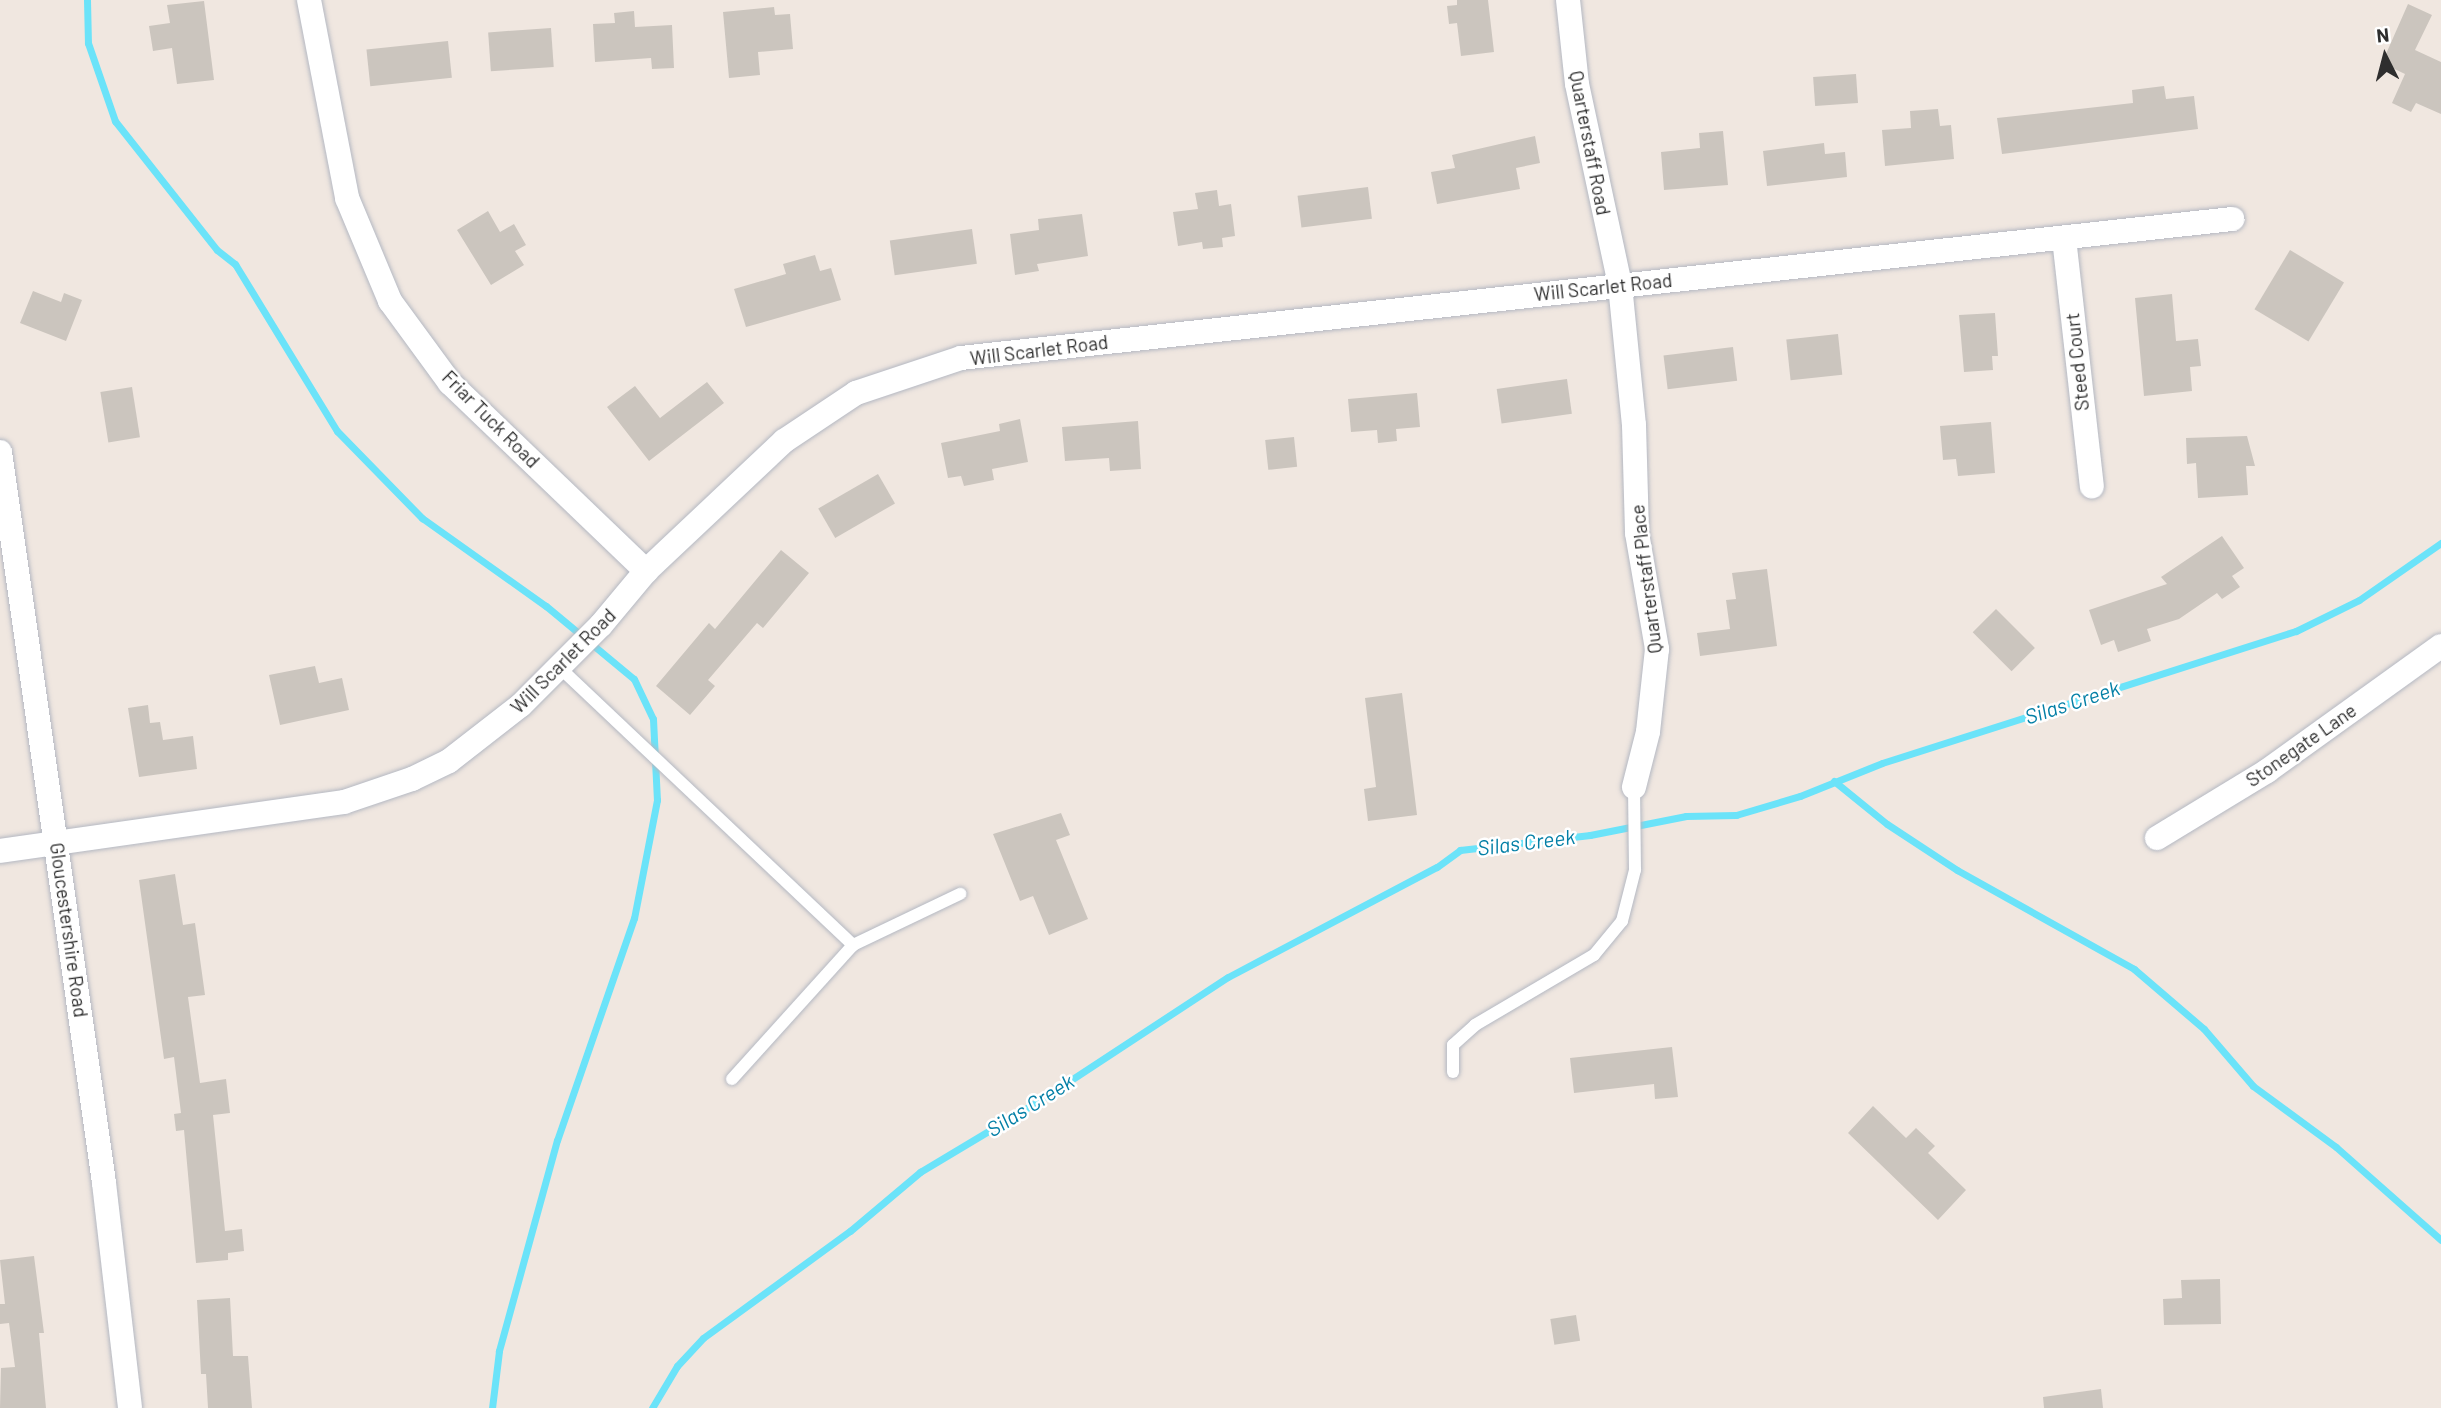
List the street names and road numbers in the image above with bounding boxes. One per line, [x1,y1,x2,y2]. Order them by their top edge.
street label: Quarterstaff Road [1565,69,1615,217]
street label: Will Scarlet Road [1533,268,1673,306]
street label: Steed Court [2061,312,2093,412]
street label: Will Scarlet Road [969,330,1109,370]
street label: Friar Tuck Road [438,366,544,472]
street label: Quarterstaff Place [1626,503,1666,655]
street label: Will Scarlet Road [506,604,620,718]
street label: Stonegate Lane [2241,699,2361,791]
street label: Gloucestershire Road [45,841,93,1019]

